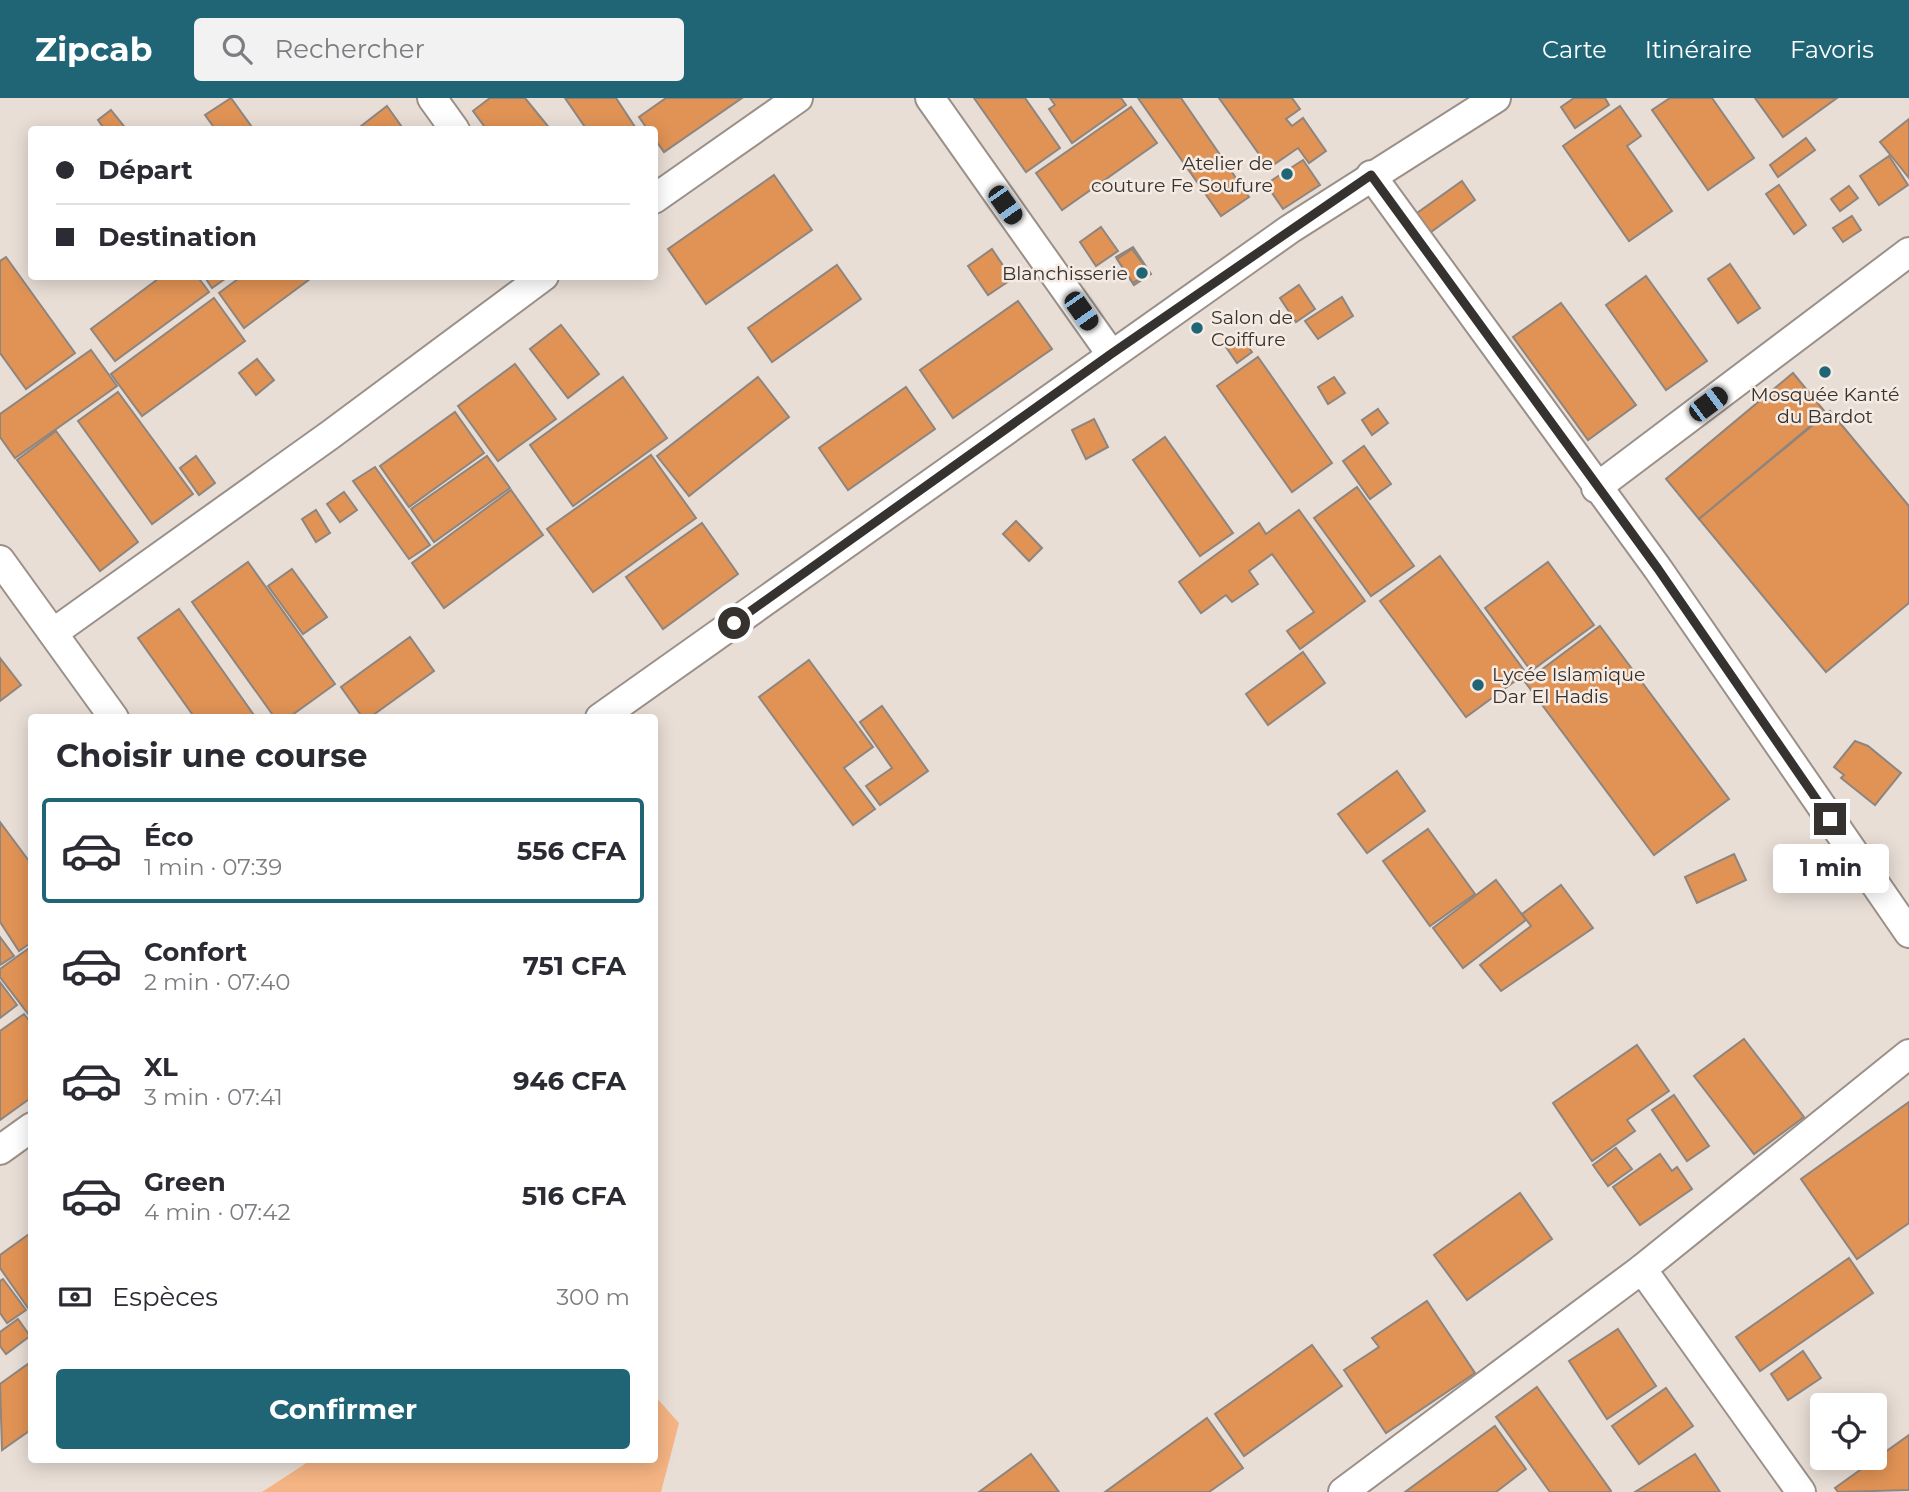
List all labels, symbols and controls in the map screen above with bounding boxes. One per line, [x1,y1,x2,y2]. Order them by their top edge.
search box [194,18,684,81]
text: Zipcab [35,29,152,69]
icon: search [218,30,256,68]
text: Rechercher [274,33,425,65]
text: Carte [1542,35,1607,64]
text: Itinéraire [1645,35,1752,64]
text: Favoris [1790,35,1874,64]
place label: Atelier de couture Fe Soufure [1091,152,1273,197]
text: Départ [98,154,193,186]
marker: Atelier de couture Fe Soufure [1279,166,1295,182]
car [985,182,1026,228]
text: Destination [98,221,257,253]
place label: Blanchisserie [1002,262,1128,285]
marker: Blanchisserie [1134,265,1150,281]
car [1061,288,1102,334]
place label: Salon de Coiffure [1211,306,1293,351]
marker: Salon de Coiffure [1189,320,1205,336]
marker: Mosquée Kanté du Bardot [1817,364,1833,380]
car [1685,383,1732,425]
place label: Mosquée Kanté du Bardot [1750,383,1900,428]
route start [718,607,750,639]
place label: Lycée Islamique Dar El Hadis [1492,663,1645,708]
marker: Lycée Islamique Dar El Hadis [1470,677,1486,693]
text: Choisir une course [56,736,368,775]
route end [1814,803,1846,835]
icon: car [60,819,123,882]
text: Éco [144,821,194,853]
text: 556 CFA [517,835,626,867]
callout: 1 min [1772,844,1888,892]
text: 1 min · 07:39 [144,853,282,881]
text: 1 min [1800,854,1862,882]
icon: car [60,934,123,997]
text: Confort [144,936,247,968]
text: 751 CFA [523,950,626,982]
text: 2 min · 07:40 [144,968,291,996]
icon: car [60,1049,123,1112]
text: XL [144,1051,178,1083]
text: 946 CFA [513,1065,626,1097]
text: 3 min · 07:41 [144,1083,283,1111]
icon: car [60,1164,123,1227]
text: Green [144,1166,226,1198]
text: 516 CFA [522,1180,626,1212]
text: 4 min · 07:42 [144,1198,290,1226]
icon: cash [56,1278,94,1316]
text: Espèces [112,1281,218,1313]
text: 300 m [556,1283,630,1311]
button: Confirmer [56,1369,630,1449]
map controls [1810,1393,1887,1470]
button: locate [1810,1393,1887,1470]

